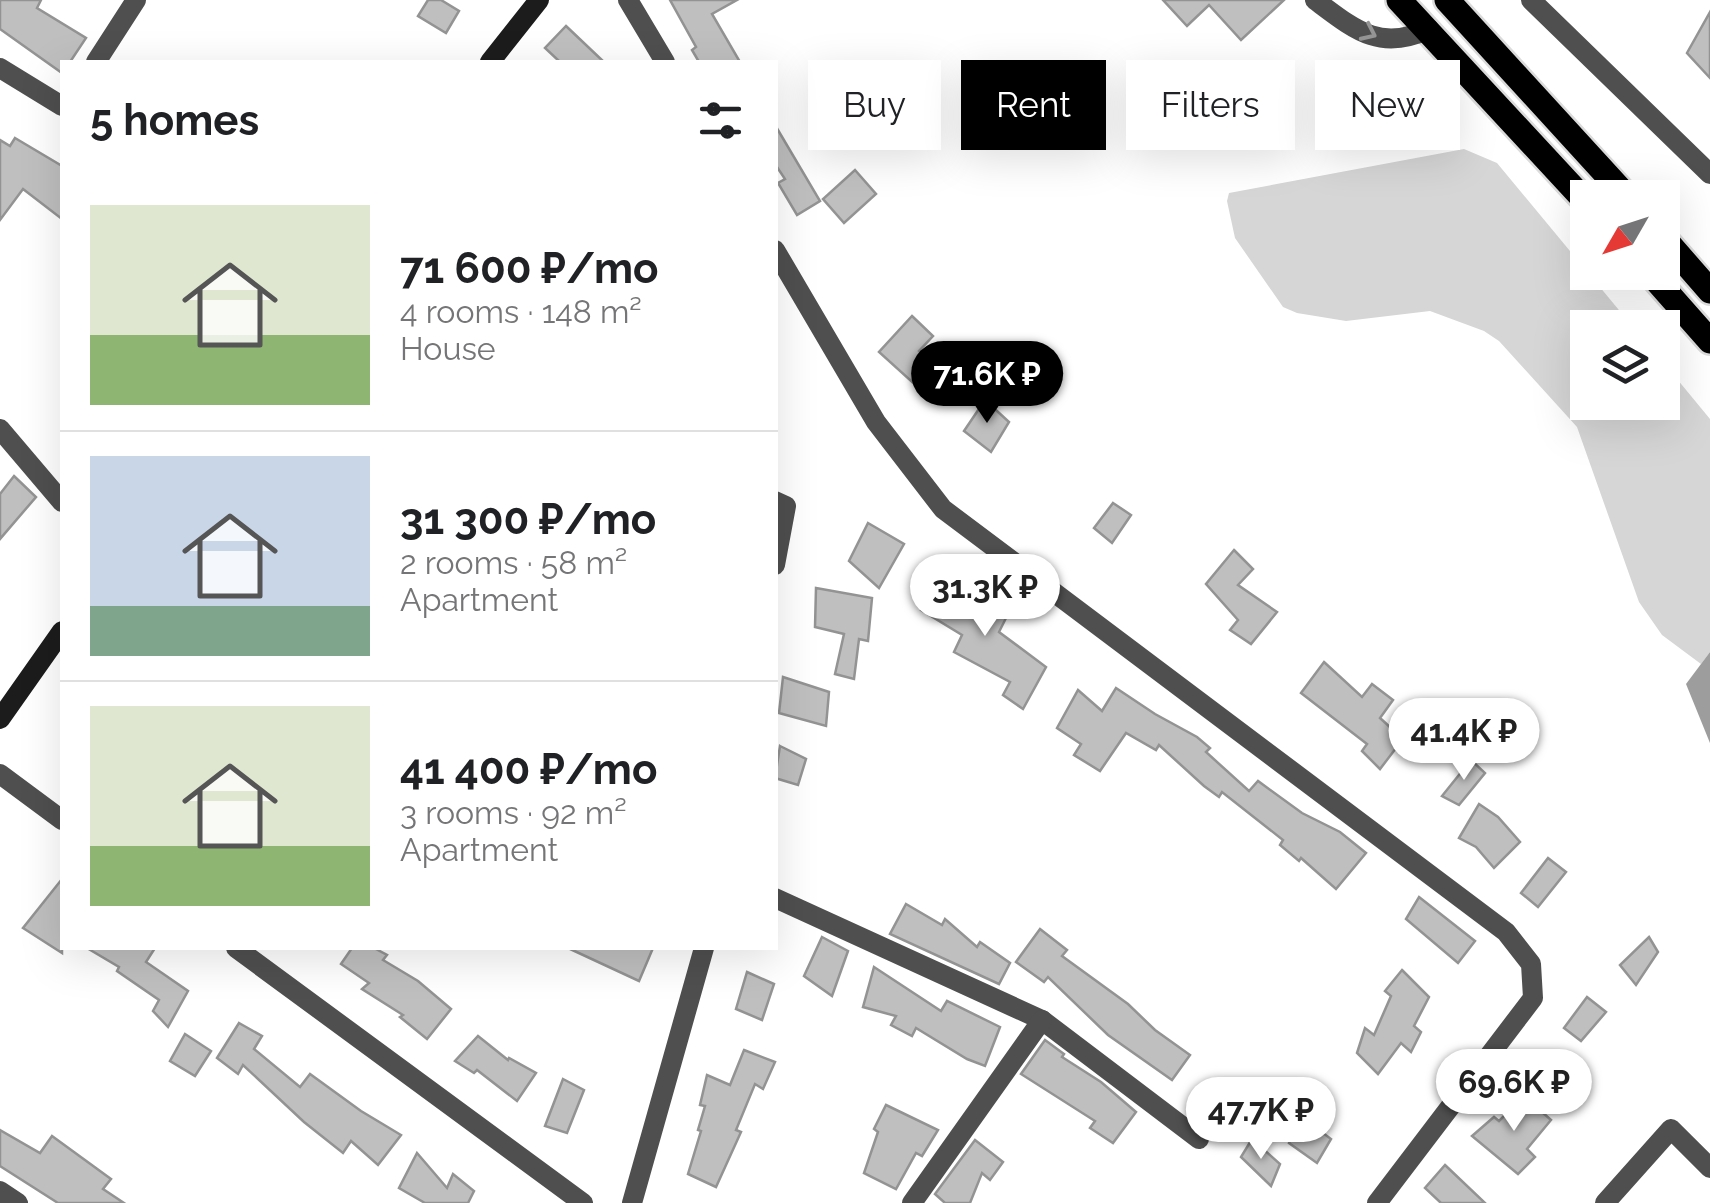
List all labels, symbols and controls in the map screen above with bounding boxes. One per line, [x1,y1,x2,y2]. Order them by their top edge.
one-way arrow [1359,21,1377,41]
chip: Buy [808,60,941,150]
chip: Rent [961,60,1106,150]
chip: Filters [1126,60,1295,150]
chip: New [1315,60,1460,150]
icon: filters [693,93,748,148]
text: 5 homes [90,96,259,145]
north arrow [1570,180,1680,290]
map controls [1570,180,1680,420]
text: 71 600 ₽/mo [400,244,658,293]
icon: home [170,245,290,365]
text: 4 rooms · 148 m² [400,293,642,330]
button: layers [1570,310,1680,420]
text: House [400,330,496,367]
pin: 71.6K ₽ [895,341,1079,426]
text: 71.6K ₽ [933,355,1041,392]
text: 31 300 ₽/mo [400,495,656,544]
icon: home [170,496,290,616]
text: 2 rooms · 58 m² [400,544,627,581]
pin: 31.3K ₽ [893,554,1077,639]
text: 31.3K ₽ [932,568,1038,605]
text: Apartment [400,581,558,618]
pin: 41.4K ₽ [1372,698,1556,783]
text: 41.4K ₽ [1411,712,1517,749]
text: 41 400 ₽/mo [400,745,657,794]
icon: home [170,746,290,866]
text: 3 rooms · 92 m² [400,794,627,831]
text: Apartment [400,831,558,868]
pin: 69.6K ₽ [1422,1049,1606,1134]
text: 69.6K ₽ [1458,1063,1570,1100]
pin: 47.7K ₽ [1169,1077,1353,1162]
text: 47.7K ₽ [1208,1091,1314,1128]

